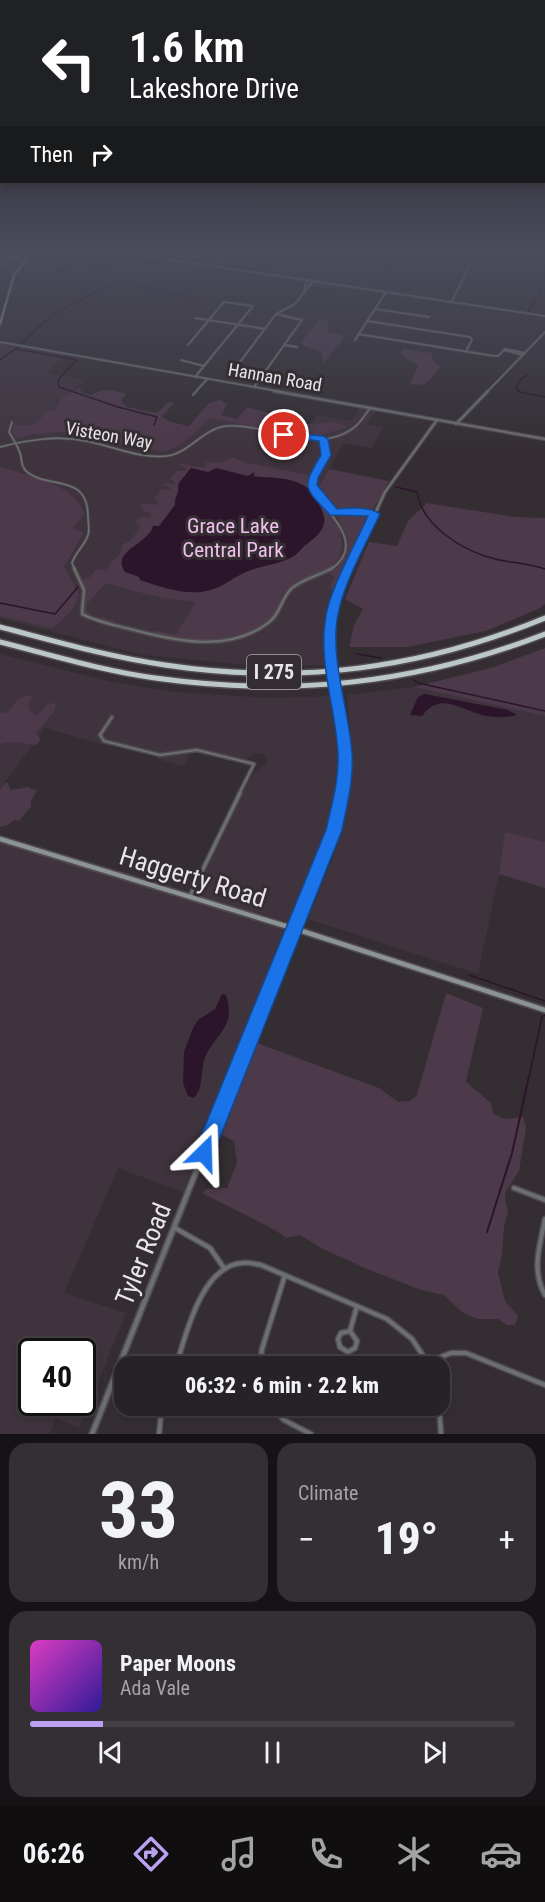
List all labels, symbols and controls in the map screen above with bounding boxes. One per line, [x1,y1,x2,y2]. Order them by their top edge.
text: 1.6 km [129,23,245,72]
icon: left [30,24,108,102]
text: Lakeshore Drive [129,73,299,105]
icon: right [85,138,118,171]
text: Then [30,142,73,167]
street label: Hannan Road [226,358,324,396]
pin [258,409,309,460]
street label: Visteon Way [64,417,154,453]
icon: arrive [267,418,300,451]
park label: Grace Lake Central Park [182,514,284,562]
road number: I 275 [247,655,301,689]
street label: Haggerty Road [116,840,270,914]
position arrow [172,1121,236,1185]
street label: Tyler Road [109,1198,177,1310]
speed limit sign: 40 [18,1338,96,1416]
text: 06:32 · 6 min · 2.2 km [185,1373,379,1398]
text: 33 [99,1465,178,1556]
text: Climate [298,1481,358,1505]
text: 19° [375,1512,438,1565]
text: − [298,1520,315,1559]
text: + [499,1520,515,1559]
text: km/h [118,1550,159,1574]
text: Paper Moons [120,1651,236,1676]
text: Ada Vale [120,1676,190,1700]
icon: previous [94,1736,127,1769]
icon: pause [256,1736,289,1769]
icon: next [418,1736,451,1769]
icon: directions [130,1833,172,1875]
icon: music [218,1833,260,1875]
icon: phone [305,1833,347,1875]
icon: climate [393,1833,435,1875]
icon: car [480,1833,522,1875]
text: 06:26 [23,1838,85,1870]

